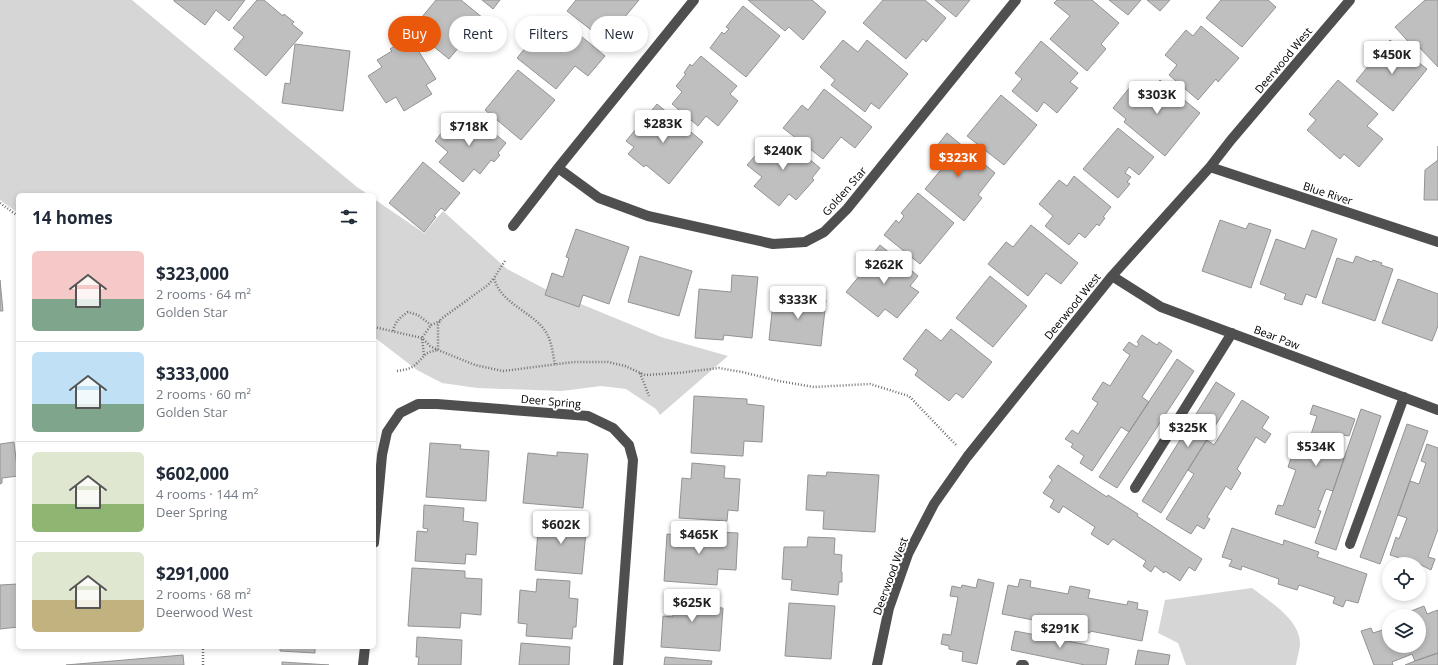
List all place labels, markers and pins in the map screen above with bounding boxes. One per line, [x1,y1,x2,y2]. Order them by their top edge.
pin: $450K [1364,41,1420,75]
pin: $303K [1129,81,1185,115]
pin: $283K [635,110,691,144]
pin: $718K [441,113,497,147]
pin: $240K [755,137,811,171]
pin: $323K [930,144,986,178]
pin: $262K [856,251,912,285]
pin: $333K [770,286,826,320]
pin: $325K [1160,414,1216,448]
pin: $534K [1288,433,1344,467]
pin: $602K [533,511,589,545]
pin: $465K [671,521,727,555]
pin: $625K [664,589,720,623]
pin: $291K [1032,615,1088,649]

